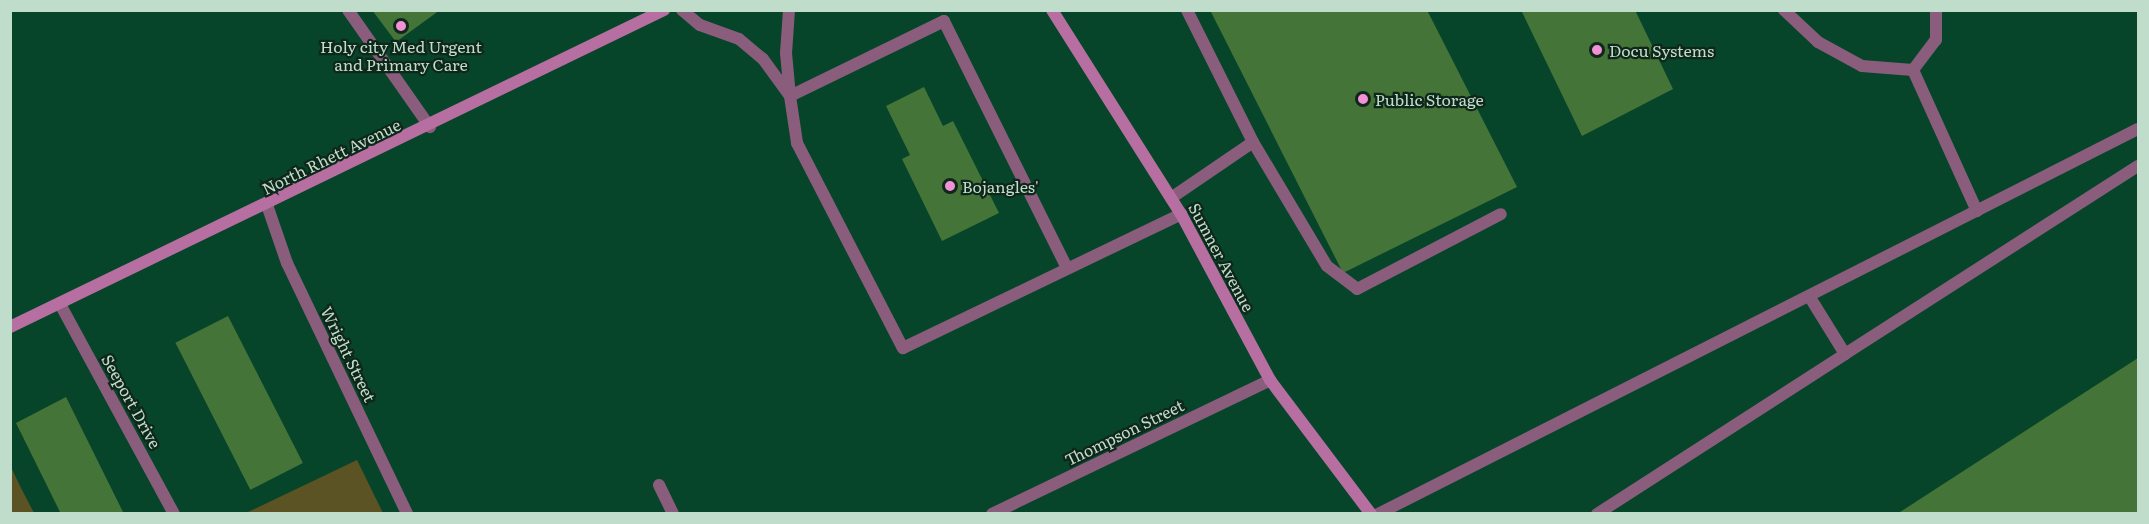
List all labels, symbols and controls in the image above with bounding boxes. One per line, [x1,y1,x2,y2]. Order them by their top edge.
marker: Holy city Med Urgent and Primary Care [392,17,410,35]
place label: Holy city Med Urgent and Primary Care [320,36,482,74]
place label: Docu Systems [1609,40,1714,60]
marker: Docu Systems [1590,43,1604,57]
place label: Public Storage [1375,89,1484,109]
marker: Public Storage [1356,92,1370,106]
street label: North Rhett Avenue [259,114,403,198]
place label: Bojangles' [962,176,1039,196]
marker: Bojangles' [943,179,957,193]
street label: Sumner Avenue [1185,199,1259,315]
street label: Wright Street [318,303,380,405]
street label: Seeport Drive [98,351,166,451]
street label: Thompson Street [1061,395,1187,469]

